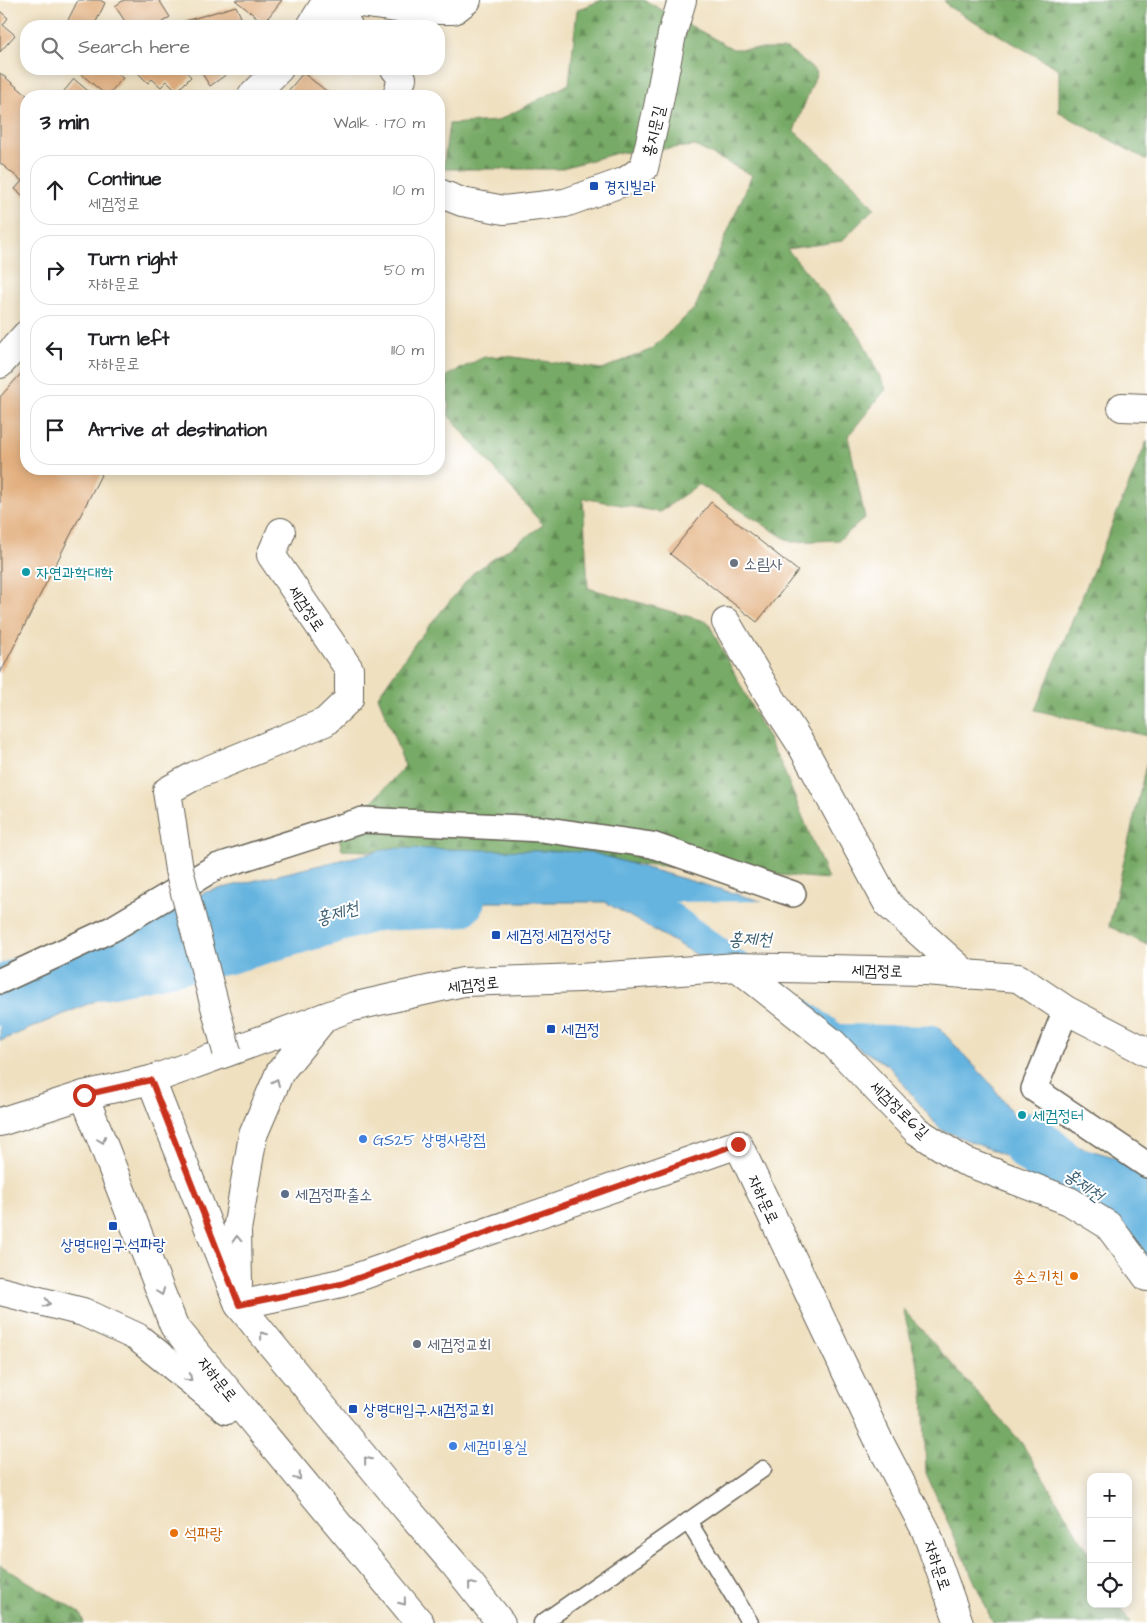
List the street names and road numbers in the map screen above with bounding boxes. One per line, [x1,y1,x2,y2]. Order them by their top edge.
street label: 홍지문길 [637,104,671,159]
street label: 세검정로 [283,581,330,636]
street label: 세검정로 [851,960,903,982]
street label: 세검정로 [446,971,500,999]
street label: 세검정로6길 [865,1076,934,1144]
street label: 자하문로 [742,1171,784,1227]
street label: 자하문로 [192,1353,242,1407]
street label: 자하문로 [918,1537,956,1593]

